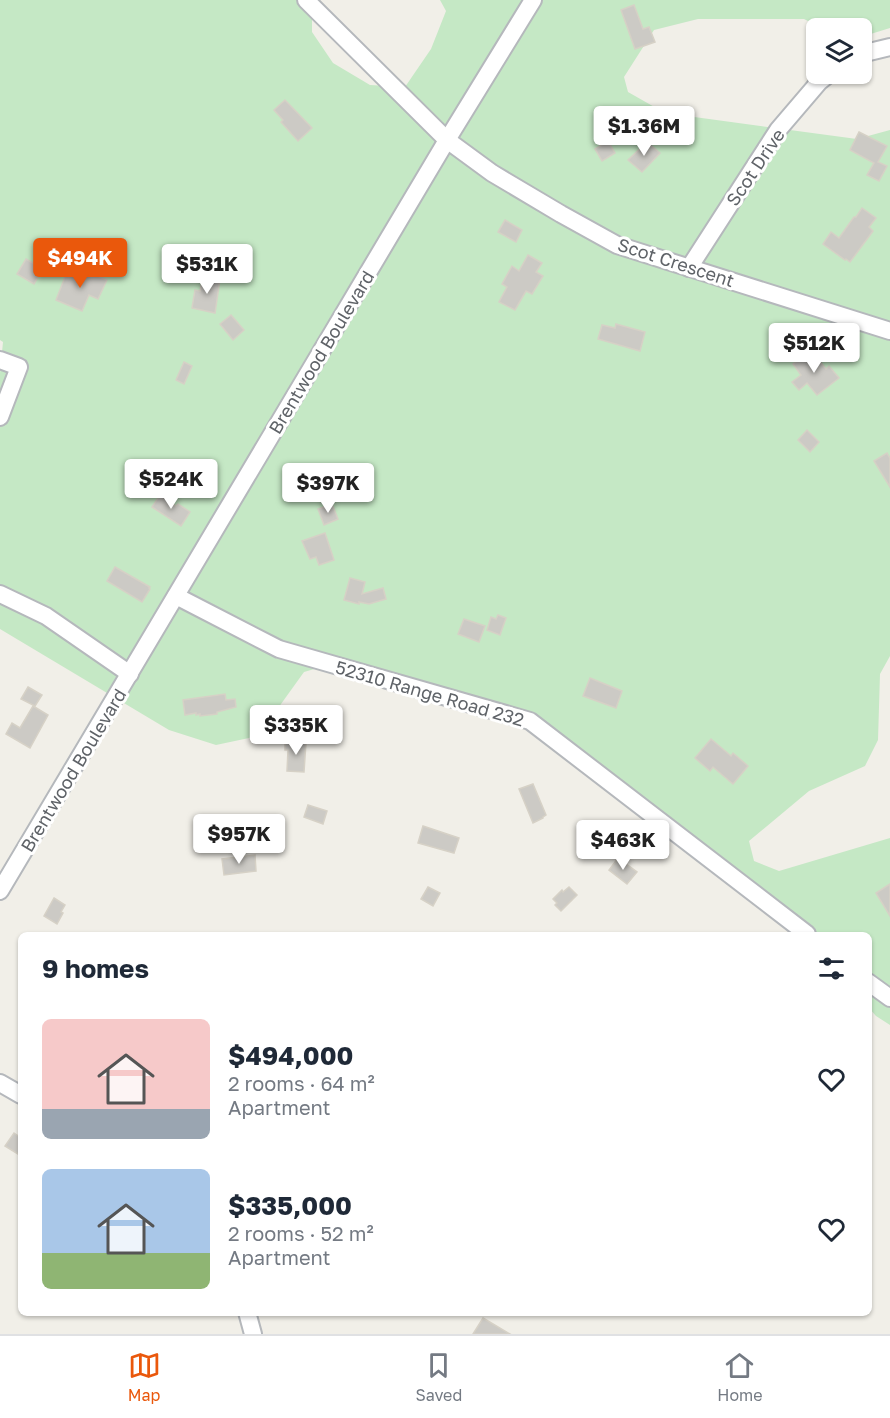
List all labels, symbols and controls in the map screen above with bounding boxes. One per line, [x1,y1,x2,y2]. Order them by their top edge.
map controls [806,18,872,84]
button: layers [806,18,872,84]
pin: $1.36M [595,106,693,157]
text: $1.36M [608,113,680,137]
street label: Scot Drive [721,124,789,210]
street label: Scot Crescent [615,233,737,291]
pin: $494K [38,238,122,289]
pin: $531K [165,244,249,295]
text: $494K [47,245,113,269]
text: $531K [176,251,238,275]
street label: Brentwood Boulevard [264,267,378,437]
pin: $512K [772,323,856,374]
text: $512K [783,330,845,354]
pin: $524K [129,459,213,510]
pin: $397K [286,463,370,514]
text: $524K [139,466,203,490]
text: $397K [296,470,360,494]
street label: 52310 Range Road 232 [333,656,527,730]
street label: Brentwood Boulevard [16,685,130,855]
pin: $335K [254,705,338,756]
text: $335K [264,712,328,736]
pin: $957K [197,814,281,865]
pin: $463K [581,820,665,871]
text: $957K [207,821,271,845]
text: $463K [590,827,656,851]
icon: filters [815,952,848,985]
text: 9 homes [42,953,149,984]
text: $494,000 [228,1040,353,1071]
icon: home [90,1043,162,1115]
icon: heart [815,1063,848,1096]
text: 2 rooms · 64 m² [228,1071,375,1095]
text: Apartment [228,1095,331,1119]
text: $335,000 [228,1190,352,1221]
icon: home [90,1193,162,1265]
icon: heart [815,1213,848,1246]
text: 2 rooms · 52 m² [228,1221,374,1245]
text: Apartment [228,1245,331,1269]
tab: Map [128,1349,161,1405]
tab: Saved [416,1349,462,1405]
tab: Home [717,1349,762,1405]

